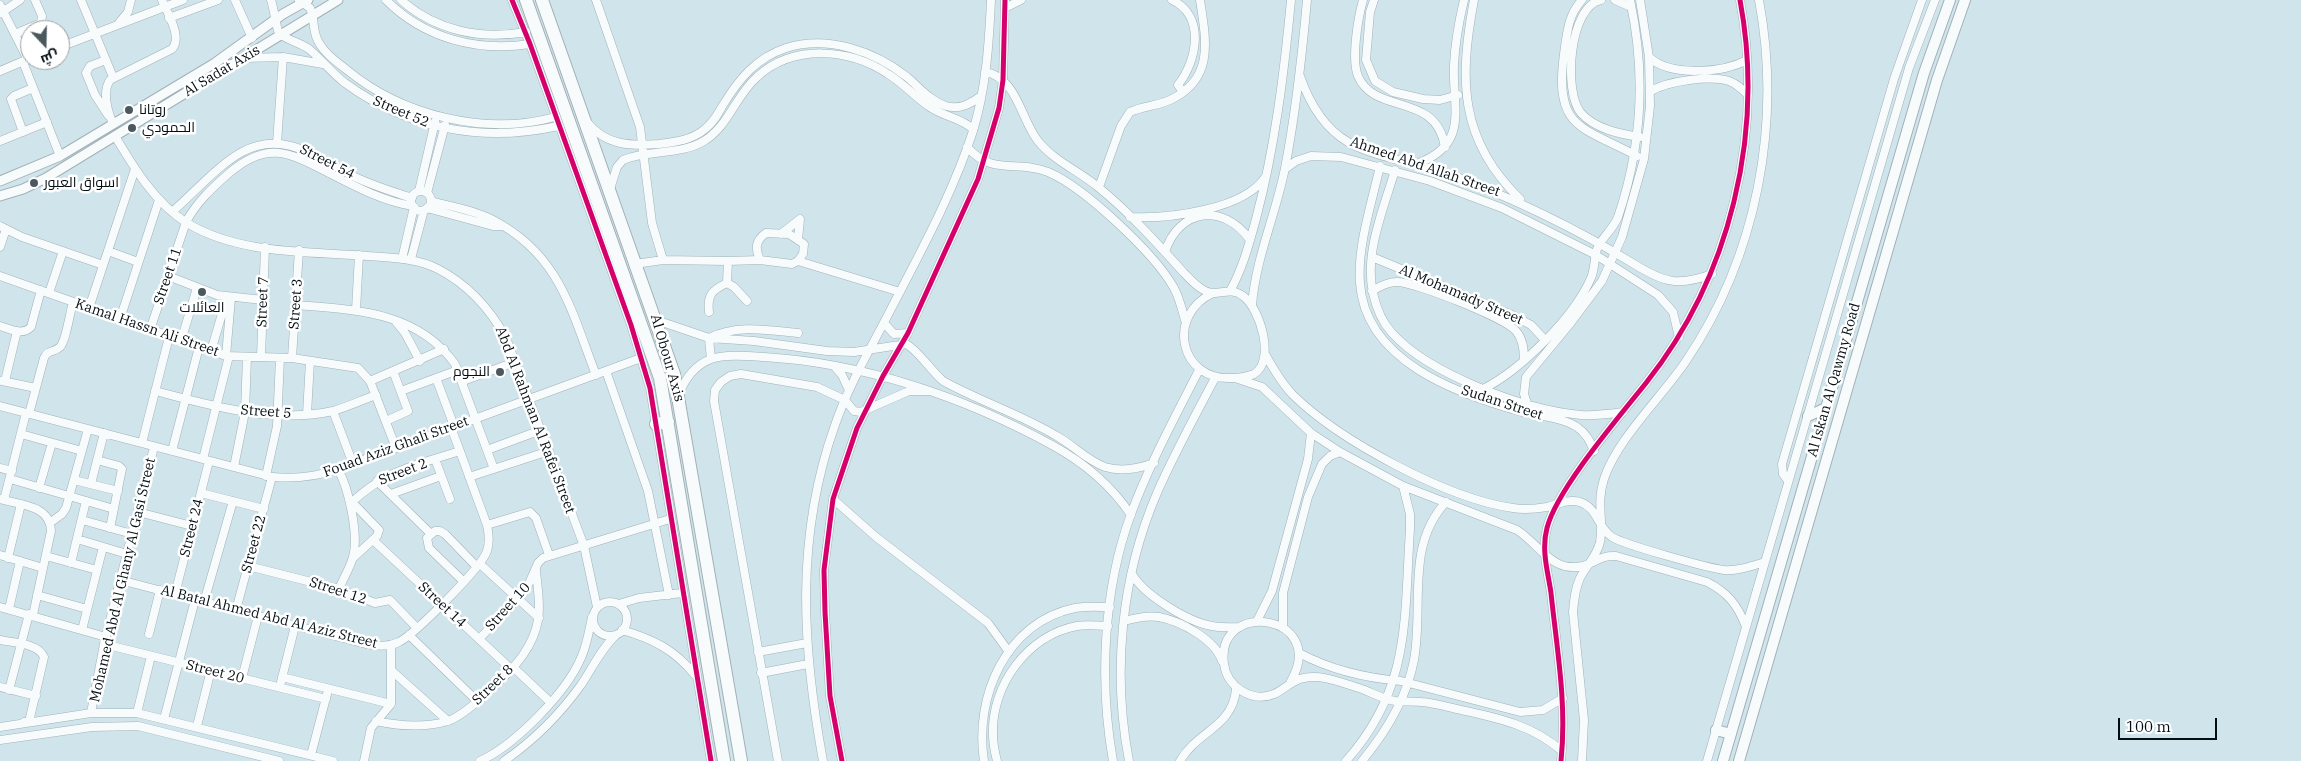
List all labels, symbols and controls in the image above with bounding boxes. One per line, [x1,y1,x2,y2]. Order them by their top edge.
north arrow [20,20,70,70]
street label: Al Sadat Axis [181,42,263,100]
text: ش [38,46,62,70]
street label: Street 52 [370,93,432,131]
place label: روتانا [139,102,166,118]
marker: روتانا [123,104,135,116]
place label: الحمودي [142,120,195,136]
marker: الحمودي [126,122,138,134]
street label: Ahmed Abd Allah Street [1348,133,1502,201]
street label: Street 54 [297,141,357,183]
place label: اسواق العبور [44,175,119,191]
marker: اسواق العبور [28,177,40,189]
street label: Street 11 [150,245,186,307]
street label: Al Mohamady Street [1397,261,1525,329]
street label: Street 7 [254,276,272,328]
street label: Street 3 [286,278,306,330]
marker: العائلات [196,286,208,298]
street label: Kamal Hassn Ali Street [73,296,221,360]
place label: العائلات [180,300,224,316]
street label: Al Iskan Al Qawmy Road [1804,301,1864,459]
street label: Al Obour Axis [646,312,688,404]
street label: Abd Al Rahman Al Rafei Street [492,324,578,516]
place label: النجوم [453,364,490,380]
marker: النجوم [494,366,506,378]
street label: Sudan Street [1459,382,1545,424]
street label: Street 5 [240,402,292,422]
street label: Fouad Aziz Ghali Street [321,413,471,481]
street label: Street 2 [376,455,430,489]
street label: Mohamed Abd Al Ghany Al Gasi Street [87,456,159,704]
street label: Street 24 [177,497,207,559]
street label: Street 22 [238,513,270,575]
street label: Street 12 [307,574,369,608]
street label: Street 14 [415,579,469,631]
street label: Street 10 [482,579,534,635]
street label: Al Batal Ahmed Abd Al Aziz Street [159,582,379,652]
street label: Street 20 [184,657,246,687]
street label: Street 8 [469,661,517,709]
scale bar [2121,708,2220,740]
text: 100 m [2126,717,2171,736]

